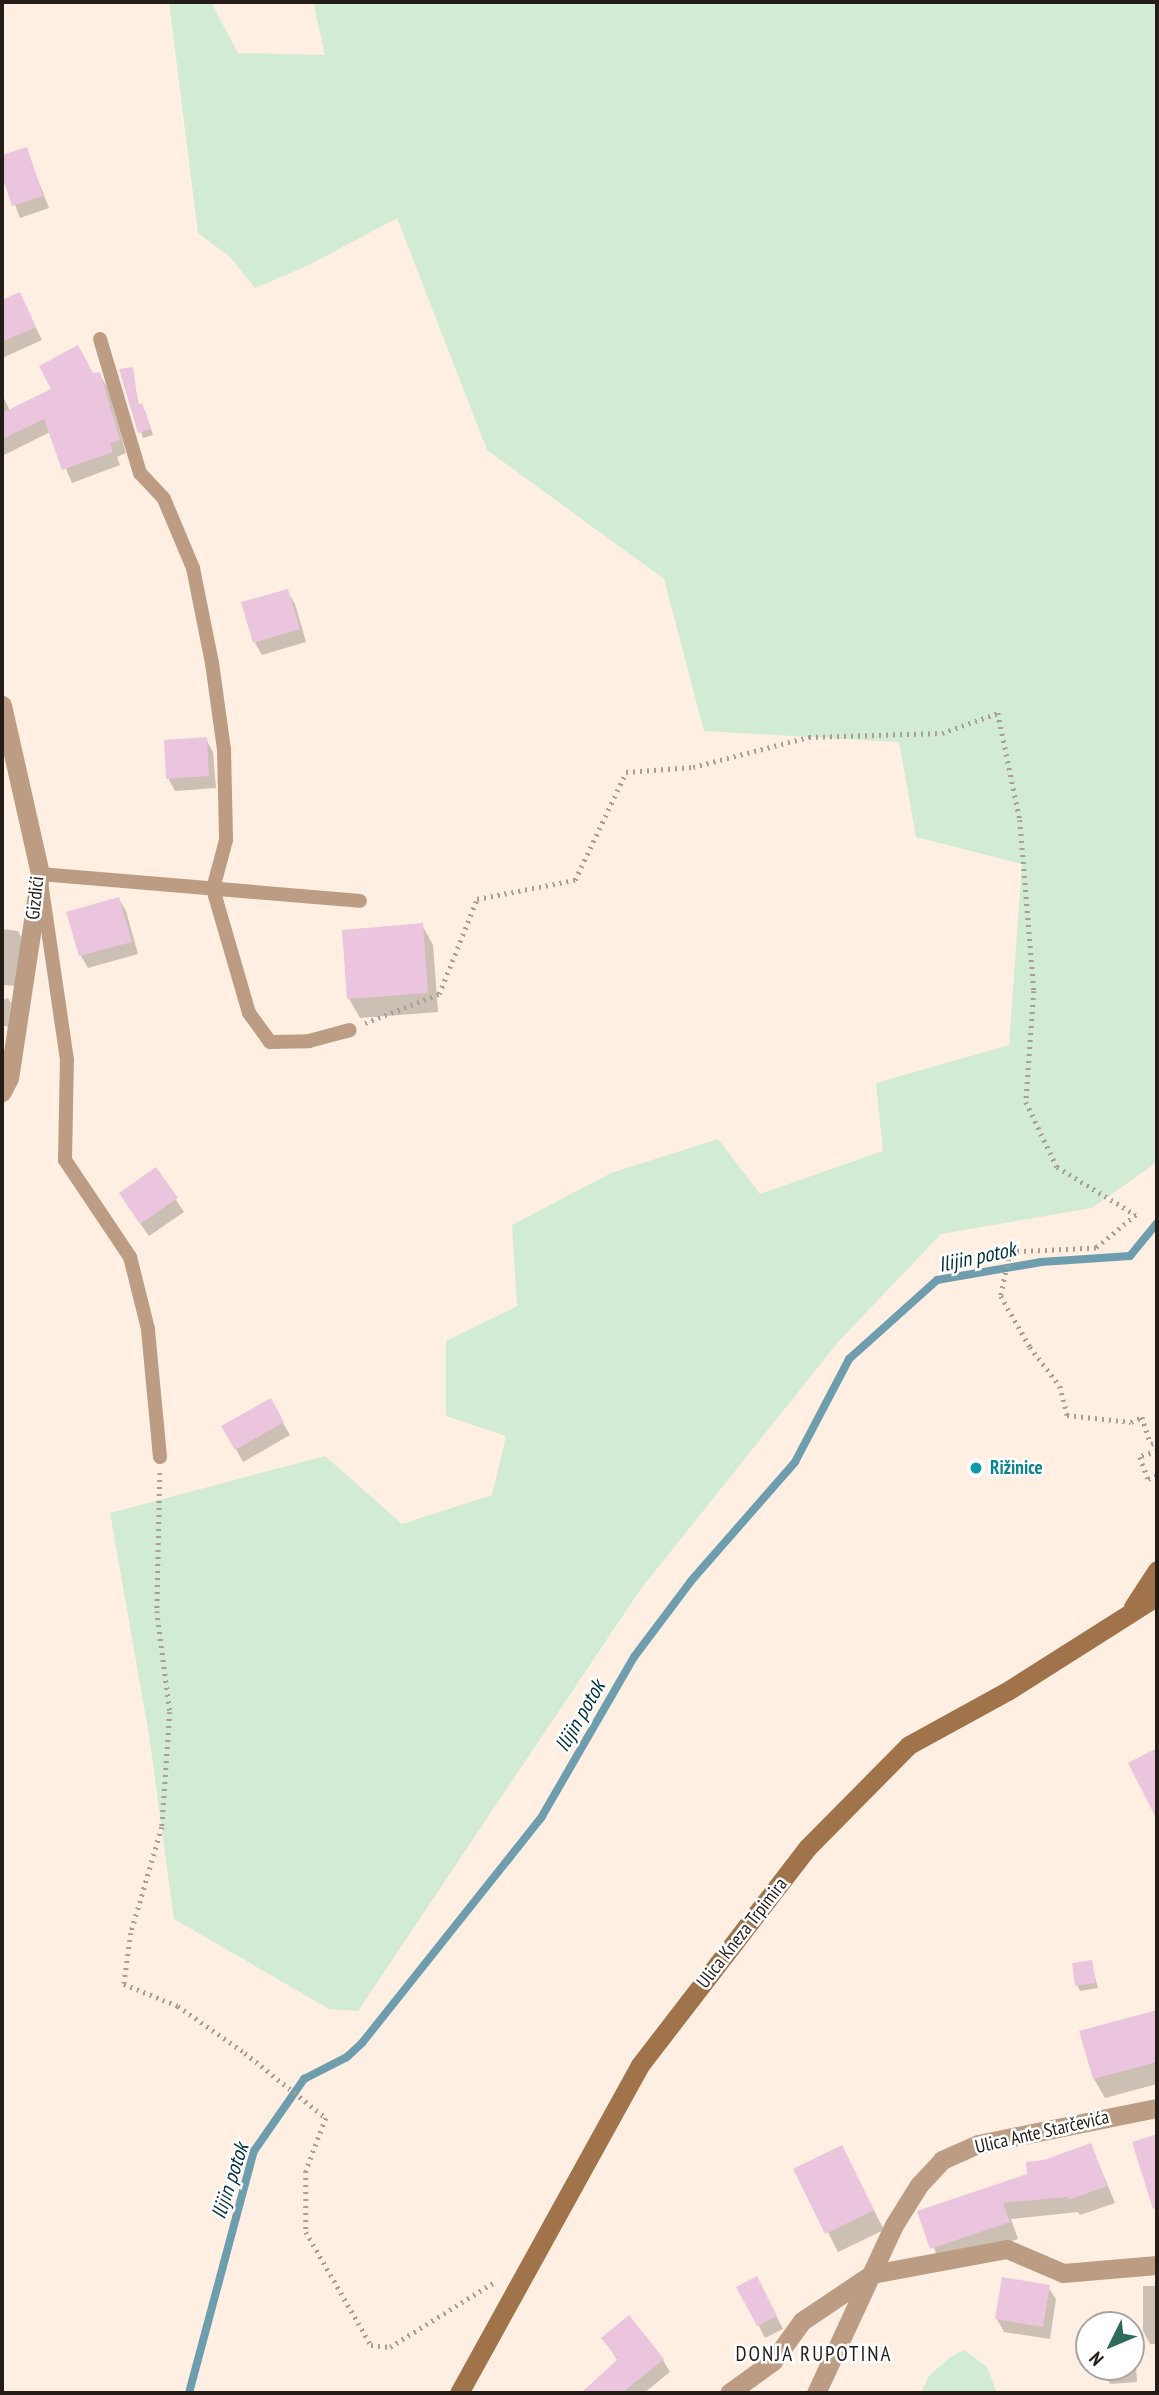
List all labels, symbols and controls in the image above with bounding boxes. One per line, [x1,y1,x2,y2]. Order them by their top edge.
street label: Gizdići [21,875,49,921]
water label: Ilijin potok [936,1237,1018,1277]
place label: Rižinice [990,1457,1043,1479]
marker: Rižinice [968,1460,984,1476]
water label: Ilijin potok [550,1676,610,1756]
street label: Ulica Kneza Trpimira [692,1873,792,1993]
street label: Ulica Ante Starčevića [973,2105,1111,2159]
water label: Ilijin potok [206,2140,254,2222]
north arrow [1075,2311,1145,2381]
district label: DONJA RUPOTINA [737,2341,891,2367]
text: N [1084,2347,1108,2371]

